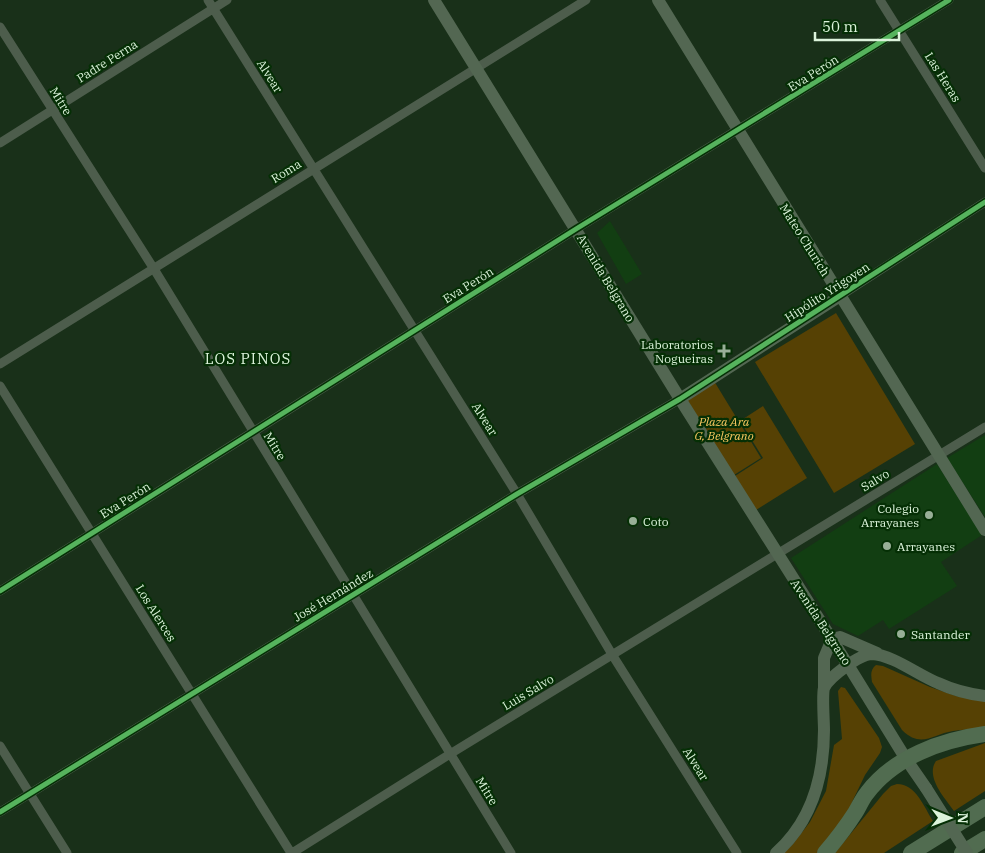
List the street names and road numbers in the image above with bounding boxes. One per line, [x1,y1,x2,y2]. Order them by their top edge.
street label: Padre Perna [74,36,141,86]
street label: Las Heras [922,49,964,105]
street label: Eva Perón [785,51,841,94]
street label: Alvear [254,57,286,96]
street label: Mitre [47,84,75,118]
street label: Roma [268,156,304,186]
street label: Mateo Churich [777,201,834,279]
street label: Avenida Belgrano [574,231,638,325]
street label: Hipólito Yrigoyen [782,259,873,325]
street label: Eva Perón [440,263,496,306]
street label: Alvear [469,400,501,439]
street label: Mitre [261,429,289,463]
street label: Salvo [858,466,892,494]
street label: Eva Perón [97,478,153,521]
street label: José Hernández [291,565,375,625]
street label: Avenida Belgrano [788,576,855,668]
street label: Los Alerces [133,582,179,644]
street label: Luis Salvo [500,671,557,713]
street label: Alvear [680,745,712,784]
street label: Mitre [473,774,501,808]

